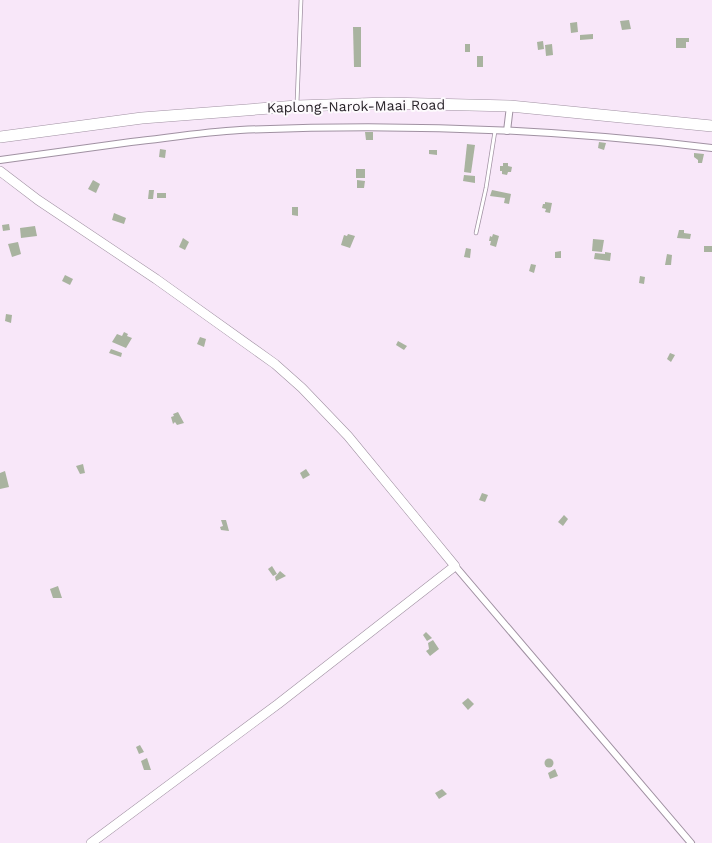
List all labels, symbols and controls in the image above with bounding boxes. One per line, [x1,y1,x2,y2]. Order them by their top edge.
street label: Kaplong-Narok-Maai Road [267,96,445,116]

